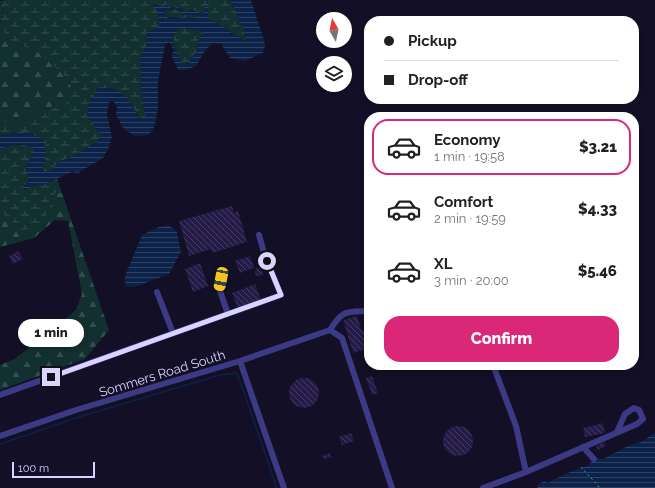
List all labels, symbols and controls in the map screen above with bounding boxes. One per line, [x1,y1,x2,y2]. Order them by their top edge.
north arrow [316,12,352,48]
map controls [316,12,352,92]
text: Pickup [408,32,457,50]
button: layers [316,56,352,92]
text: Drop-off [408,71,468,89]
icon: car [386,129,422,165]
text: Economy [434,131,501,149]
text: $3.21 [579,138,617,156]
text: 1 min · 19:58 [434,149,505,164]
icon: car [386,191,422,227]
text: Comfort [434,193,493,211]
text: $4.33 [578,200,617,218]
text: 2 min · 19:59 [434,211,506,226]
route start [258,252,276,270]
icon: car [386,253,422,289]
text: XL [434,255,452,273]
text: $5.46 [578,262,617,280]
car [213,266,229,292]
text: 3 min · 20:00 [434,273,509,288]
button: Confirm [384,316,619,362]
callout: 1 min [18,319,84,347]
text: 1 min [34,325,68,340]
street label: Sommers Road South [97,347,227,400]
route end [42,368,60,386]
scale bar [12,460,95,479]
text: 100 m [18,462,49,475]

